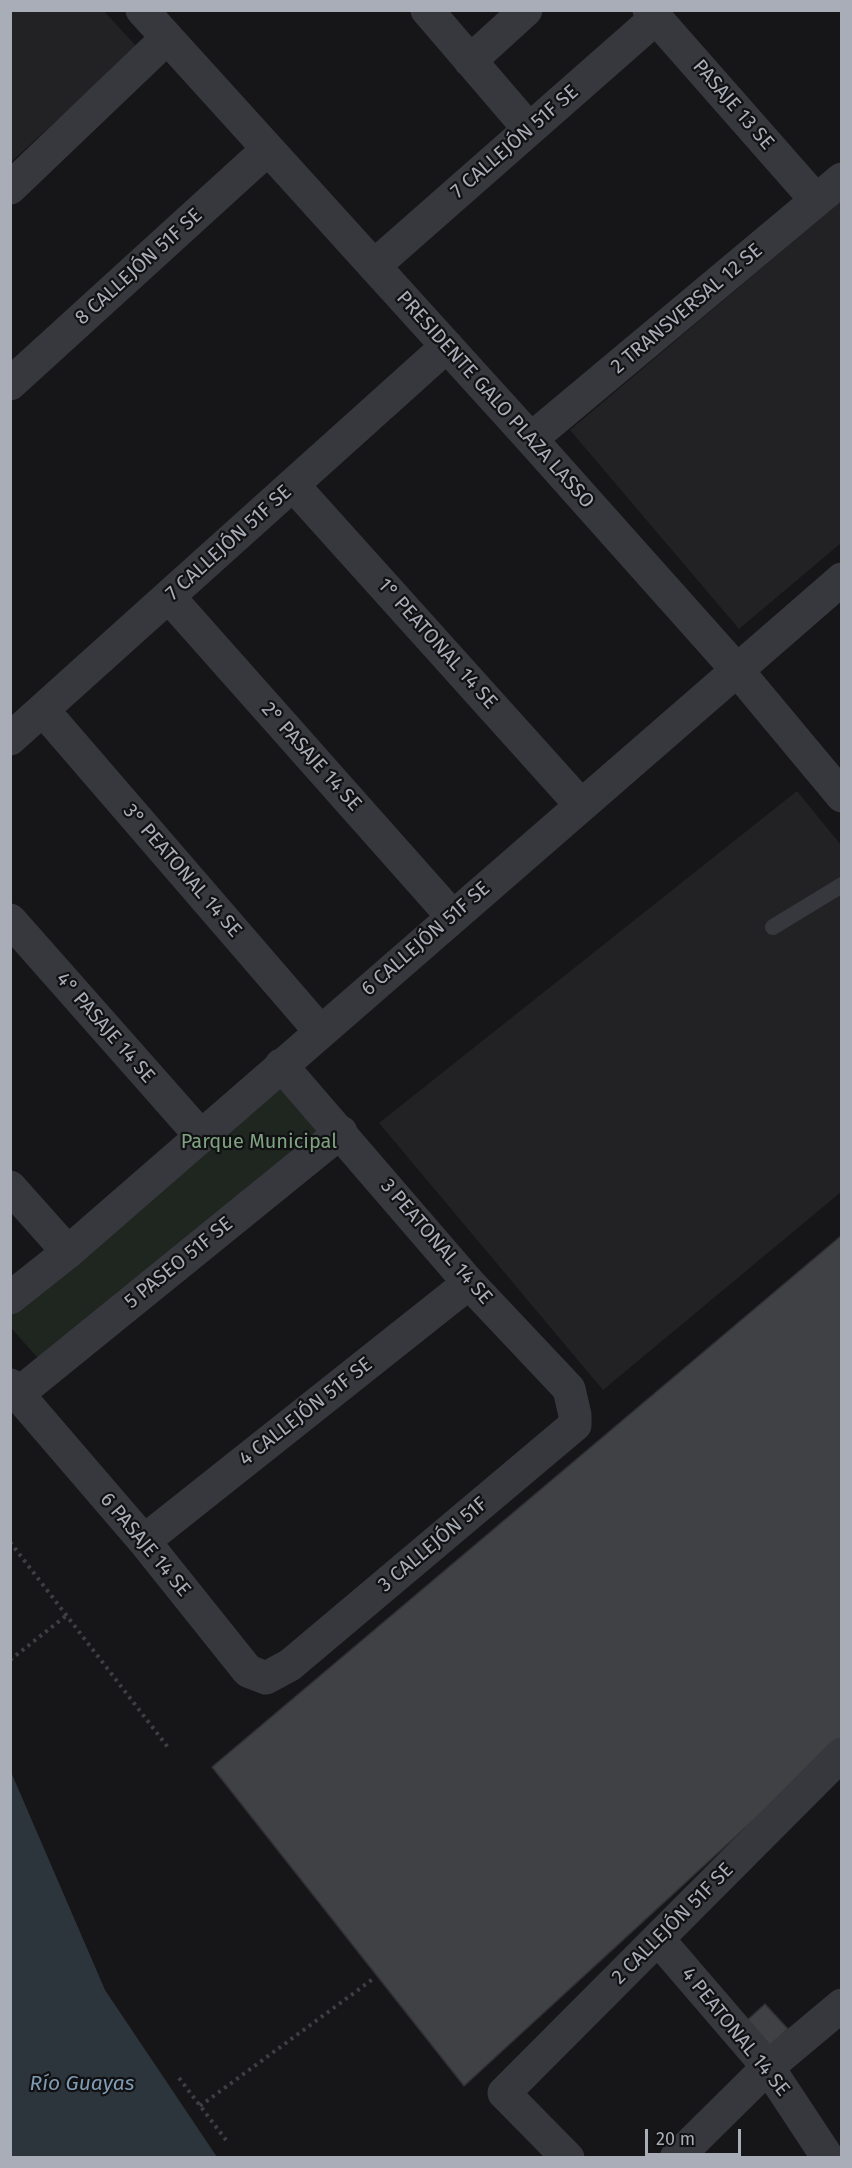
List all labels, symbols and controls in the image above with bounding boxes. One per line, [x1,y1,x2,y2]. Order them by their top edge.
street label: PASAJE 13 SE [687,55,779,155]
street label: 7 CALLEJÓN 51F SE [447,80,583,204]
street label: 8 CALLEJÓN 51F SE [70,204,208,330]
street label: 2 TRANSVERSAL 12 SE [607,239,767,379]
street label: PRESIDENTE GALO PLAZA LASSO [391,286,599,514]
street label: 7 CALLEJÓN 51F SE [161,480,297,606]
street label: 1° PEATONAL 14 SE [372,574,502,714]
street label: 2° PASAJE 14 SE [256,698,366,816]
street label: 3° PEATONAL 14 SE [118,800,246,942]
street label: 6 CALLEJÓN 51F SE [357,877,495,1001]
street label: 4° PASAJE 14 SE [50,968,160,1088]
park label: Parque Municipal [181,1130,337,1154]
street label: 3 PEATONAL 14 SE [375,1174,497,1310]
street label: 5 PASEO 51F SE [120,1212,238,1314]
street label: 4 CALLEJÓN 51F SE [235,1353,377,1471]
street label: 6 PASAJE 14 SE [95,1488,195,1602]
street label: 3 CALLEJÓN 51F [374,1492,492,1598]
street label: 2 CALLEJÓN 51F SE [607,1858,739,1990]
street label: 4 PEATONAL 14 SE [676,1963,794,2101]
water label: Río Guayas [30,2071,134,2097]
scale bar [648,2117,744,2155]
text: 20 m [656,2128,695,2150]

